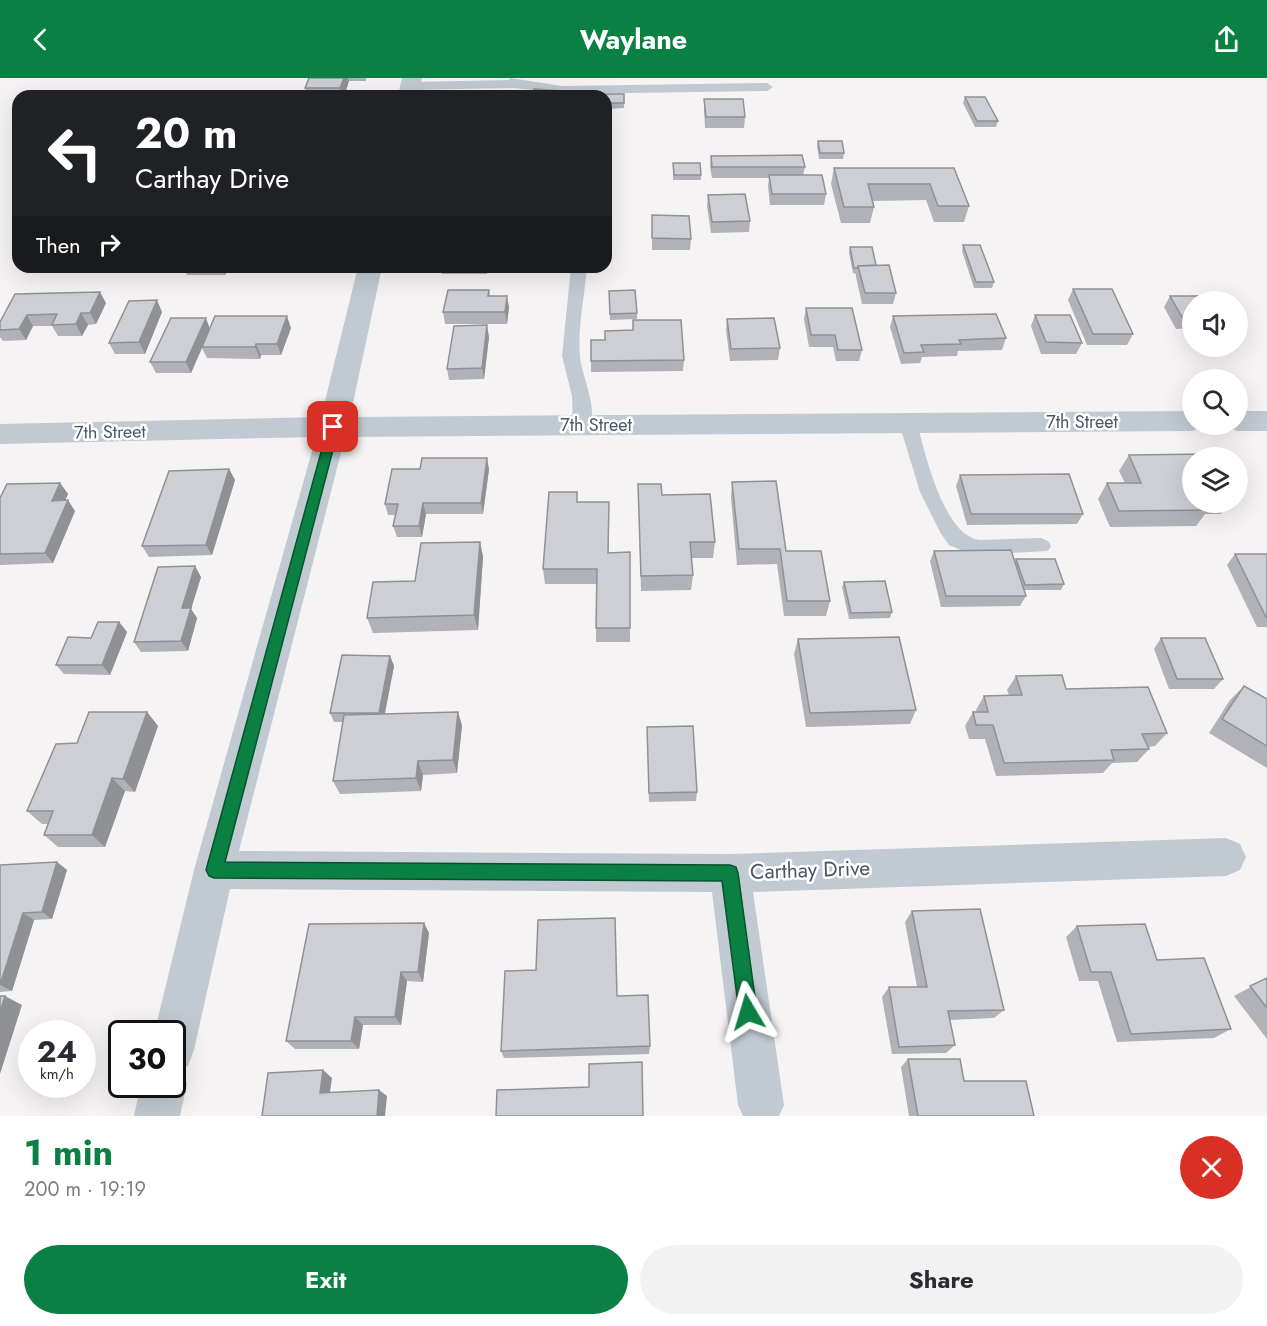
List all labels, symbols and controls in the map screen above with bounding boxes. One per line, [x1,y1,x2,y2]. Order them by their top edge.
text: Waylane [580,20,687,59]
icon: back [24,23,57,56]
icon: share [1210,23,1243,56]
text: 20 m [135,103,237,164]
icon: left [36,114,114,192]
text: Carthay Drive [135,159,289,198]
icon: right [93,228,126,261]
text: Then [36,229,81,261]
map controls [1182,291,1248,513]
button: sound [1182,291,1248,357]
button: search [1182,369,1248,435]
pin [307,401,358,452]
street label: 7th Street [1046,409,1118,435]
icon: arrive [316,410,349,443]
street label: 7th Street [560,412,632,438]
street label: 7th Street [74,418,147,446]
button: layers [1182,447,1248,513]
street label: Carthay Drive [750,853,871,887]
position arrow [716,980,780,1044]
speed limit sign: 30 [108,1020,186,1098]
text: 24 [37,1030,77,1073]
text: km/h [40,1063,74,1085]
text: 1 min [24,1126,113,1178]
button: close [1180,1136,1243,1199]
text: 200 m · 19:19 [24,1175,146,1204]
button: Exit [24,1245,628,1314]
button: Share [640,1245,1243,1314]

